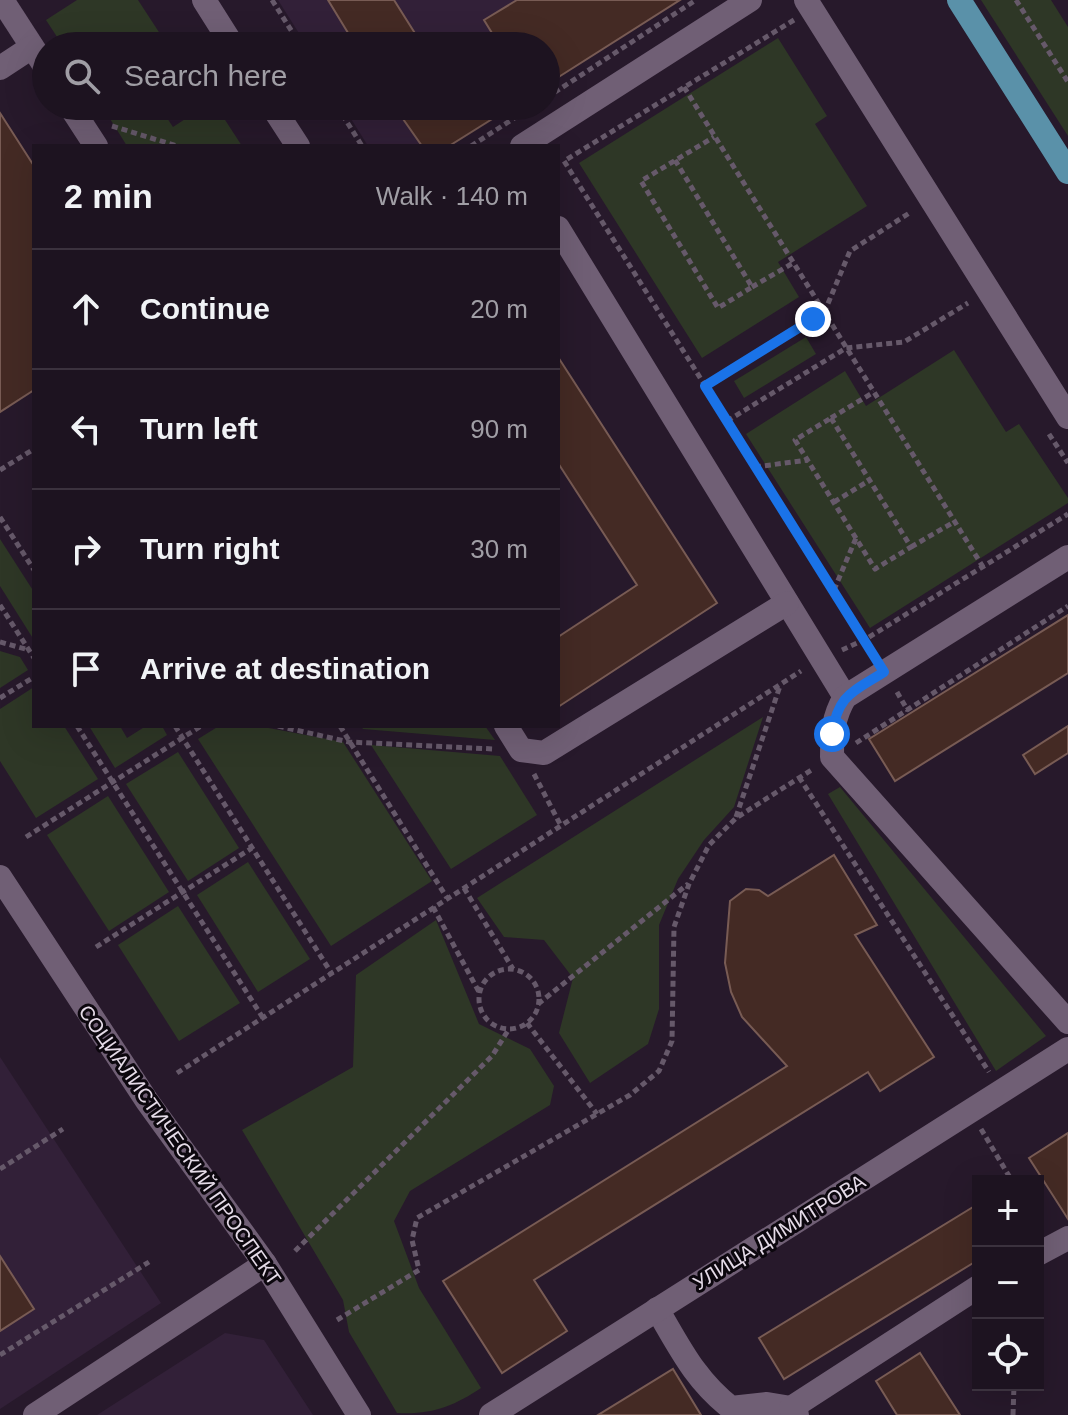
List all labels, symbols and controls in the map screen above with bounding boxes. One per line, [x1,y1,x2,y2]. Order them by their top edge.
search box [32,32,560,120]
icon: search [60,54,104,98]
text: Search here [124,59,287,92]
text: 2 min [64,177,153,215]
text: Walk · 140 m [376,181,528,211]
icon: ahead [64,287,108,331]
text: Continue [140,292,270,325]
text: 20 m [470,294,528,324]
route end [795,301,831,337]
icon: left [64,407,108,451]
text: Turn left [140,412,258,445]
text: 90 m [470,414,528,444]
icon: right [64,527,108,571]
text: Turn right [140,532,279,565]
text: 30 m [470,534,528,564]
icon: arrive [64,647,108,691]
text: Arrive at destination [140,652,430,685]
route start [814,716,850,752]
street label: СОЦИАЛИСТИЧЕСКИЙ ПРОСПЕКТ [75,1000,286,1289]
street label: УЛИЦА ДИМИТРОВА [689,1170,870,1294]
map controls [972,1175,1044,1391]
button: + [972,1175,1044,1247]
button: − [972,1247,1044,1319]
button: locate [972,1319,1044,1391]

